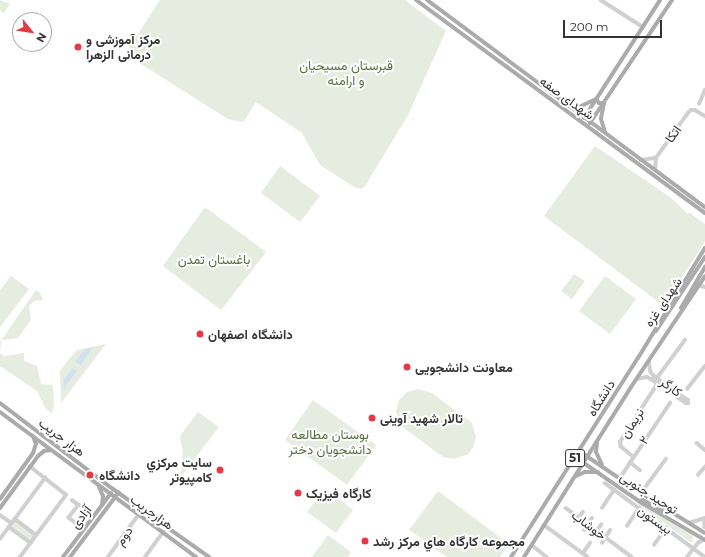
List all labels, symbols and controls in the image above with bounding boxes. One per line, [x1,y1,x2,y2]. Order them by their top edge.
north arrow [12,12,52,52]
scale bar [565,12,664,38]
text: 200 m [570,19,609,34]
text: N [33,30,50,45]
place label: مرکز آموزشی و درمانی الزهرا [86,32,160,63]
marker: مرکز آموزشی و درمانی الزهرا [73,42,83,52]
park label: قبرستان مسیحیان و ارامنه [299,58,393,89]
street label: شهدای صفه [537,73,597,123]
street label: اتکا [662,122,684,146]
park label: باغستان تمدن [178,251,250,267]
street label: شهدای غزه [641,274,685,330]
place label: دانشگاه اصفهان [208,326,293,342]
marker: دانشگاه اصفهان [195,329,205,339]
place label: معاونت دانشجویی [415,359,513,375]
marker: معاونت دانشجویی [402,362,412,372]
street label: کارگر [657,374,685,400]
street label: دانشگاه [584,377,618,419]
street label: نریمان [617,405,647,441]
place label: تالار شهید آوینی [380,410,463,426]
marker: تالار شهید آوینی [367,413,377,423]
street label: هزار جریب [36,415,88,459]
park label: بوستان مطالعه دانشجویان دختر [289,427,371,458]
street label: ۲ [636,433,652,447]
road number: 51 [565,448,585,468]
place label: سايت مرکزي کامپيوتر [147,455,212,486]
marker: سايت مرکزي کامپيوتر [215,465,225,475]
place label: دانشگاه [99,467,140,483]
marker: دانشگاه [84,469,96,481]
street label: توحید جنوبی [617,469,681,517]
place label: کارگاه فیزیک [306,485,371,501]
marker: کارگاه فیزیک [293,488,303,498]
street label: هزارجریب [127,491,177,533]
street label: آزادی [67,502,95,532]
street label: بیستون [635,502,675,538]
street label: خوشاب [569,507,609,543]
street label: دوم [112,523,136,549]
place label: مجموعه کارگاه هاي مرکز رشد [373,533,525,549]
marker: مجموعه کارگاه هاي مرکز رشد [360,536,370,546]

